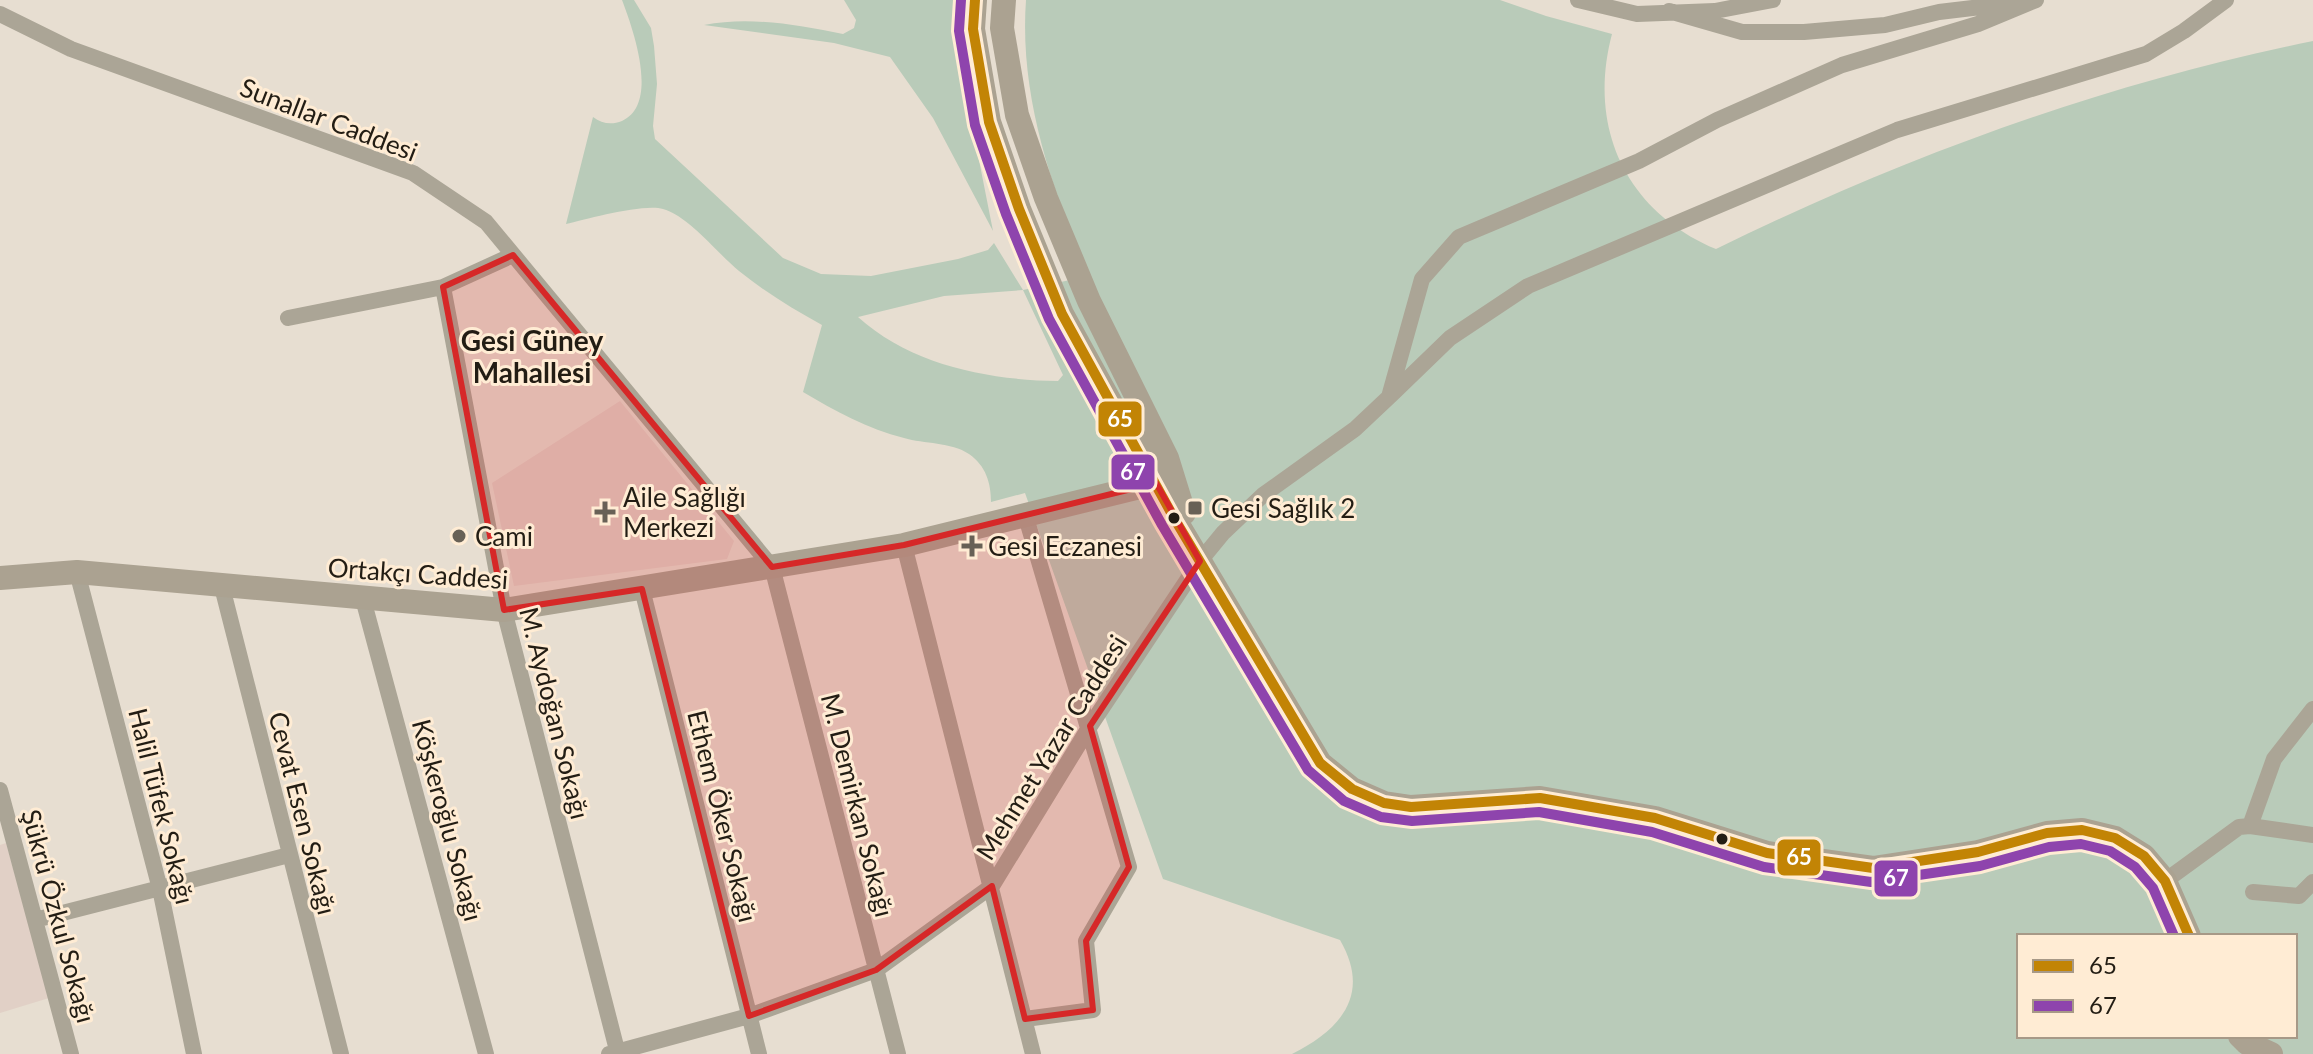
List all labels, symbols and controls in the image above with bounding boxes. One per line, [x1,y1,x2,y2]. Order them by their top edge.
street label: Sunallar Caddesi [236,71,422,167]
district label: Gesi Güney Mahallesi [461,323,603,389]
line badge: 65 [1097,400,1143,438]
text: 65 [1107,405,1133,432]
line badge: 67 [1110,453,1156,491]
text: 67 [1120,458,1146,485]
place label: Aile Sağlığı Merkezi [623,481,746,543]
place label: Gesi Sağlık 2 [1211,492,1355,524]
marker: Gesi Sağlık 2 [1186,499,1204,517]
marker: Aile Sağlığı Merkezi [594,501,616,523]
unlabelled marker [1166,510,1182,526]
place label: Cami [475,520,533,552]
marker: Cami [450,527,468,545]
place label: Gesi Eczanesi [988,530,1142,562]
marker: Gesi Eczanesi [963,537,981,555]
street label: Ortakçı Caddesi [327,551,509,595]
street label: M. Aydoğan Sokağı [513,604,597,822]
street label: Mehmet Yazar Caddesi [969,629,1133,865]
street label: M. Demirkan Sokağı [815,690,901,920]
street label: Halil Tüfek Sokağı [122,705,202,907]
street label: Ethem Öker Sokağı [681,707,765,925]
street label: Cevat Esen Sokağı [262,708,344,918]
street label: Köşkeroğlu Sokağı [406,716,490,924]
street label: Şükrü Özkul Sokağı [15,806,103,1026]
unlabelled marker [1714,831,1730,847]
line badge: 65 [1776,838,1822,877]
text: 65 [1786,843,1812,870]
line badge: 67 [1873,859,1919,898]
text: 67 [1883,864,1909,891]
legend [2017,934,2297,1038]
text: 65 [2089,950,2117,979]
text: 67 [2089,990,2117,1019]

